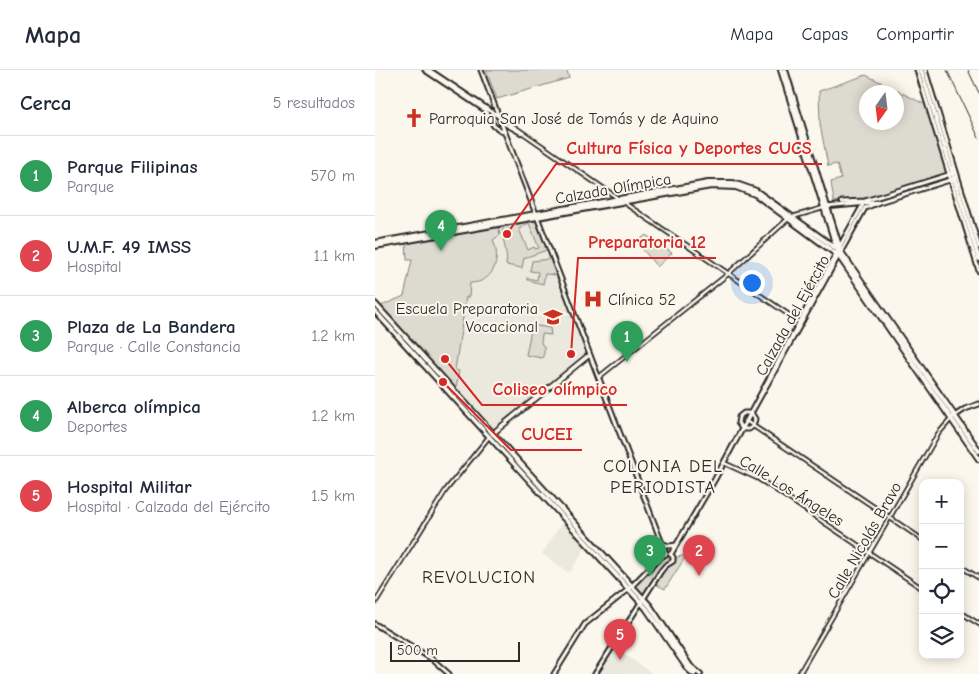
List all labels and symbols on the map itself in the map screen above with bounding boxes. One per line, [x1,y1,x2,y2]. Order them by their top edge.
north arrow [859,85,904,130]
church icon: Parroquia San José de Tomás y de Aquino [403,107,425,129]
place label: Parroquia San José de Tomás y de Aquino [429,110,719,128]
callout: Cultura Física y Deportes CUCS [556,131,822,164]
text: Cultura Física y Deportes CUCS [566,138,812,159]
street label: Calzada Olímpica [554,170,672,208]
pin: 4 [425,210,457,251]
callout: Preparatoria 12 [578,225,716,258]
text: Preparatoria 12 [588,232,706,253]
street label: Calzada del Ejército [752,252,833,379]
your location [739,270,765,296]
hospital icon: Clínica 52 [582,288,604,310]
place label: Clínica 52 [608,291,676,309]
place label: Escuela Preparatoria Vocacional [396,300,538,336]
school or university icon: Escuela Preparatoria Vocacional [542,306,564,328]
pin: 1 [611,321,643,362]
callout: Coliseo olímpico [482,372,627,405]
text: Coliseo olímpico [493,379,617,400]
callout: CUCEI [511,417,582,450]
text: CUCEI [521,424,573,445]
street label: Calle Los Ángeles [736,451,848,530]
district label: COLONIA DEL PERIODISTA [603,456,723,498]
street label: Calle Nicolás Bravo [824,479,906,602]
pin: 3 [634,535,666,576]
pin: 2 [683,535,715,576]
district label: REVOLUCION [422,567,536,588]
pin: 5 [604,619,636,660]
scale bar [390,639,520,662]

